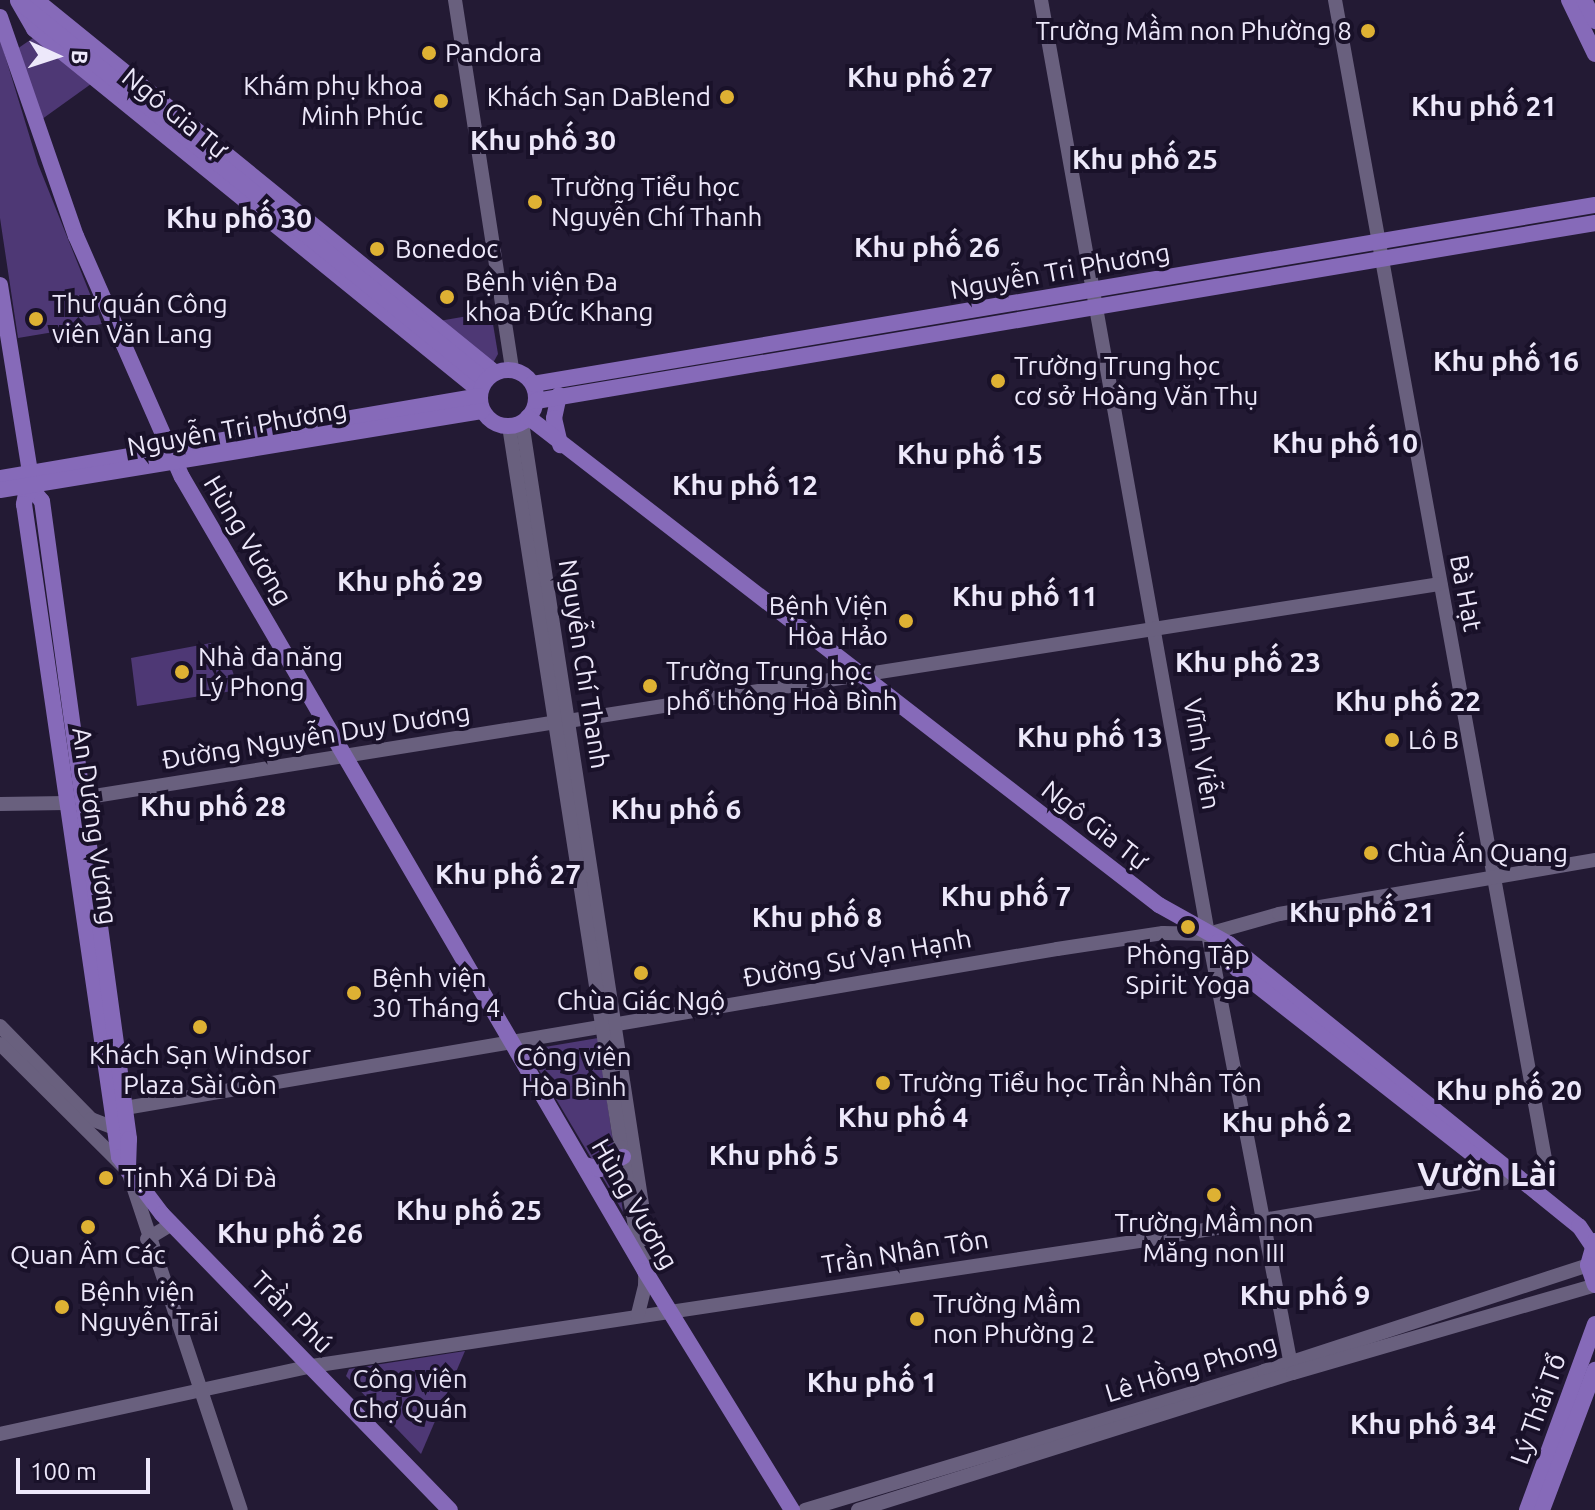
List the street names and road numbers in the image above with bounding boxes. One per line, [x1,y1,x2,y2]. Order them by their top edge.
street label: Ngô Gia Tự [116,61,234,165]
street label: Nguyễn Tri Phương [948,236,1172,306]
street label: Nguyễn Tri Phương [125,393,349,463]
street label: Hùng Vương [197,470,299,610]
street label: Bà Hạt [1443,552,1489,634]
street label: Nguyễn Chí Thanh [552,557,616,771]
street label: Đường Nguyễn Duy Dương [160,696,472,776]
street label: Vĩnh Viễn [1177,696,1227,812]
street label: An Dương Vương [66,725,124,927]
street label: Ngô Gia Tự [1036,774,1154,876]
street label: Đường Sư Vạn Hạnh [740,923,974,993]
street label: Hùng Vương [585,1133,685,1275]
street label: Trần Nhân Tôn [819,1223,991,1281]
street label: Trần Phú [245,1265,339,1359]
street label: Lê Hồng Phong [1101,1327,1281,1409]
street label: Lý Thái Tổ [1503,1349,1573,1469]

